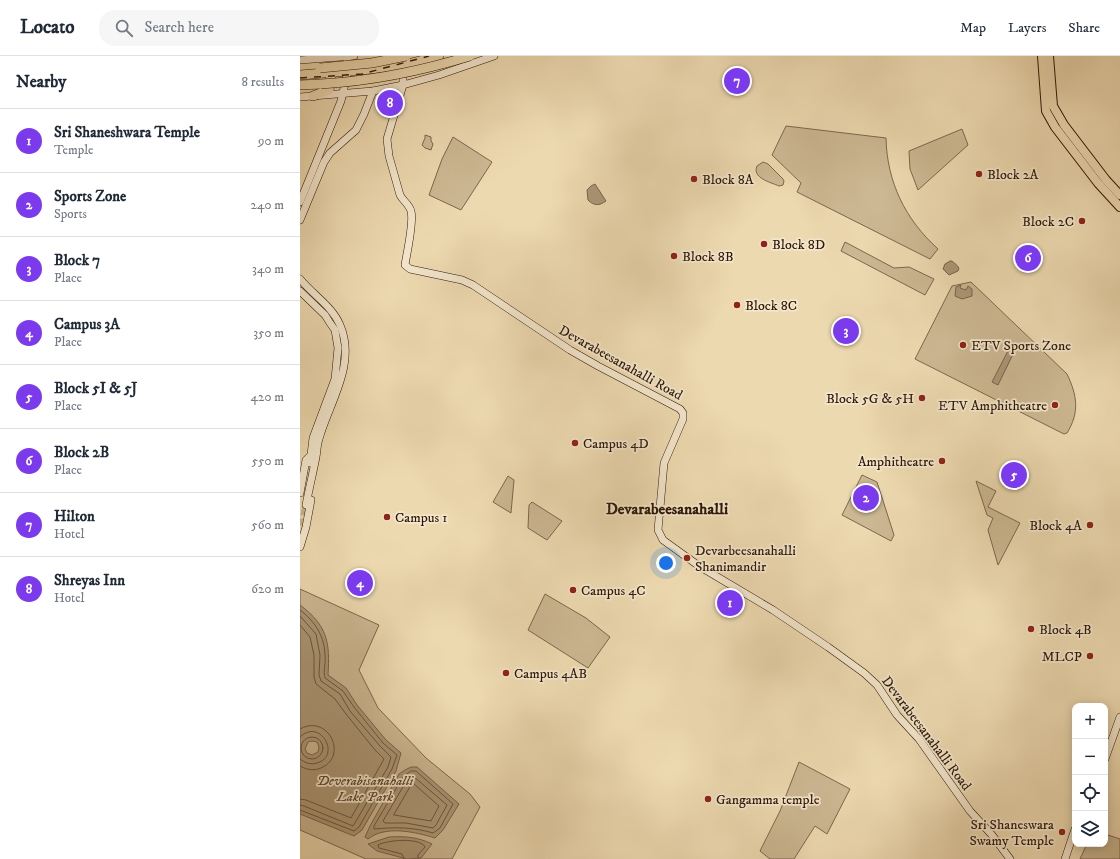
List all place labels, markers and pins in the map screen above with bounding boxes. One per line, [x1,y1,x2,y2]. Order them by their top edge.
pin: 7 [724,66,750,96]
pin: 8 [377,88,403,118]
place label: Block 2A [987,166,1040,184]
marker: Block 2A [974,169,984,179]
place label: Block 8A [702,171,755,189]
marker: Block 8A [689,174,699,184]
place label: Block 2C [1022,213,1074,231]
marker: Block 2C [1077,216,1087,226]
place label: Block 8D [772,236,825,254]
marker: Block 8D [759,239,769,249]
pin: 6 [1015,243,1041,273]
place label: Block 8B [682,248,734,266]
marker: Block 8B [669,251,679,261]
place label: Block 8C [745,297,797,315]
marker: Block 8C [732,300,742,310]
pin: 3 [833,316,859,346]
place label: ETV Sports Zone [971,337,1071,355]
marker: ETV Sports Zone [958,340,968,350]
place label: Block 5G & 5H [826,390,914,408]
marker: Block 5G & 5H [917,393,927,403]
place label: ETV Amphitheatre [938,397,1047,415]
marker: ETV Amphitheatre [1050,400,1060,410]
place label: Campus 4D [583,435,649,453]
marker: Campus 4D [570,438,580,448]
place label: Amphitheatre [858,453,934,471]
marker: Amphitheatre [937,456,947,466]
pin: 5 [1001,460,1027,490]
pin: 2 [853,483,879,513]
place label: Campus 1 [395,509,447,527]
marker: Campus 1 [382,512,392,522]
place label: Block 4A [1029,517,1083,535]
marker: Block 4A [1085,520,1095,530]
place label: Devarbeesanahalli Shanimandir [695,542,796,576]
marker: Devarbeesanahalli Shanimandir [682,553,692,563]
pin: 4 [347,568,373,598]
place label: Campus 4C [581,582,646,600]
marker: Campus 4C [568,585,578,595]
pin: 1 [717,588,743,618]
place label: Block 4B [1039,621,1092,639]
marker: Block 4B [1026,624,1036,634]
place label: MLCP [1042,648,1082,666]
marker: MLCP [1085,651,1095,661]
place label: Campus 4AB [514,665,587,683]
marker: Campus 4AB [501,668,511,678]
place label: Gangamma temple [716,791,820,809]
marker: Gangamma temple [703,794,713,804]
place label: Sri Shaneswara Swamy Temple [969,816,1054,850]
marker: Sri Shaneswara Swamy Temple [1057,827,1067,837]

